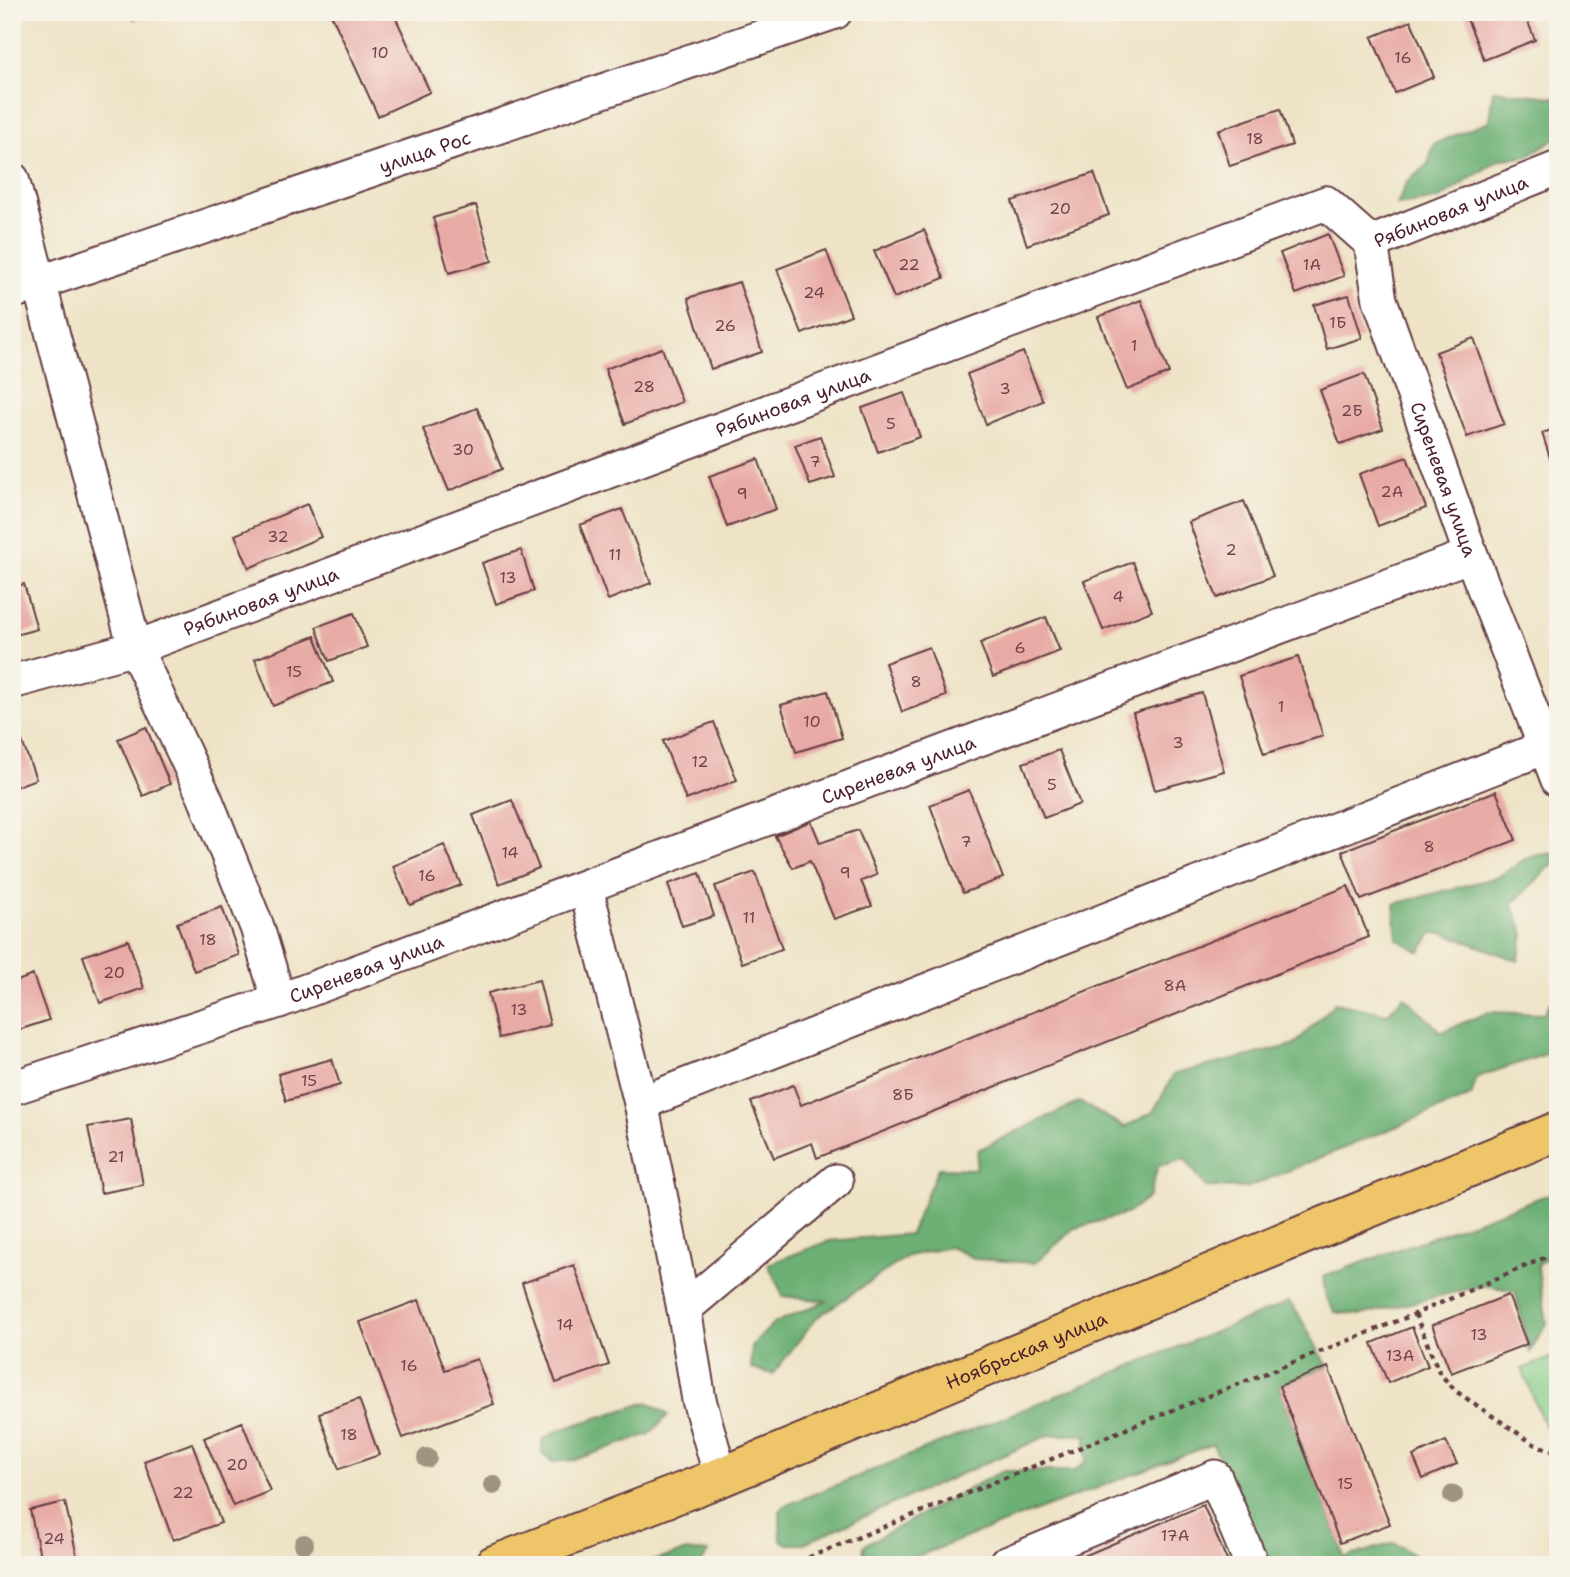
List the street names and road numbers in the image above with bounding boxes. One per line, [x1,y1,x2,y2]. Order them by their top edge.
street label: улица Рос [376,125,474,179]
street label: Рябиновая улица [1370,169,1532,254]
street label: Рябиновая улица [712,362,874,443]
street label: Сиреневая улица [1404,398,1483,560]
street label: Рябиновая улица [180,561,342,642]
street label: Сиреневая улица [818,729,979,810]
street label: Сиреневая улица [286,928,447,1009]
street label: Ноябрьская улица [942,1306,1111,1395]

